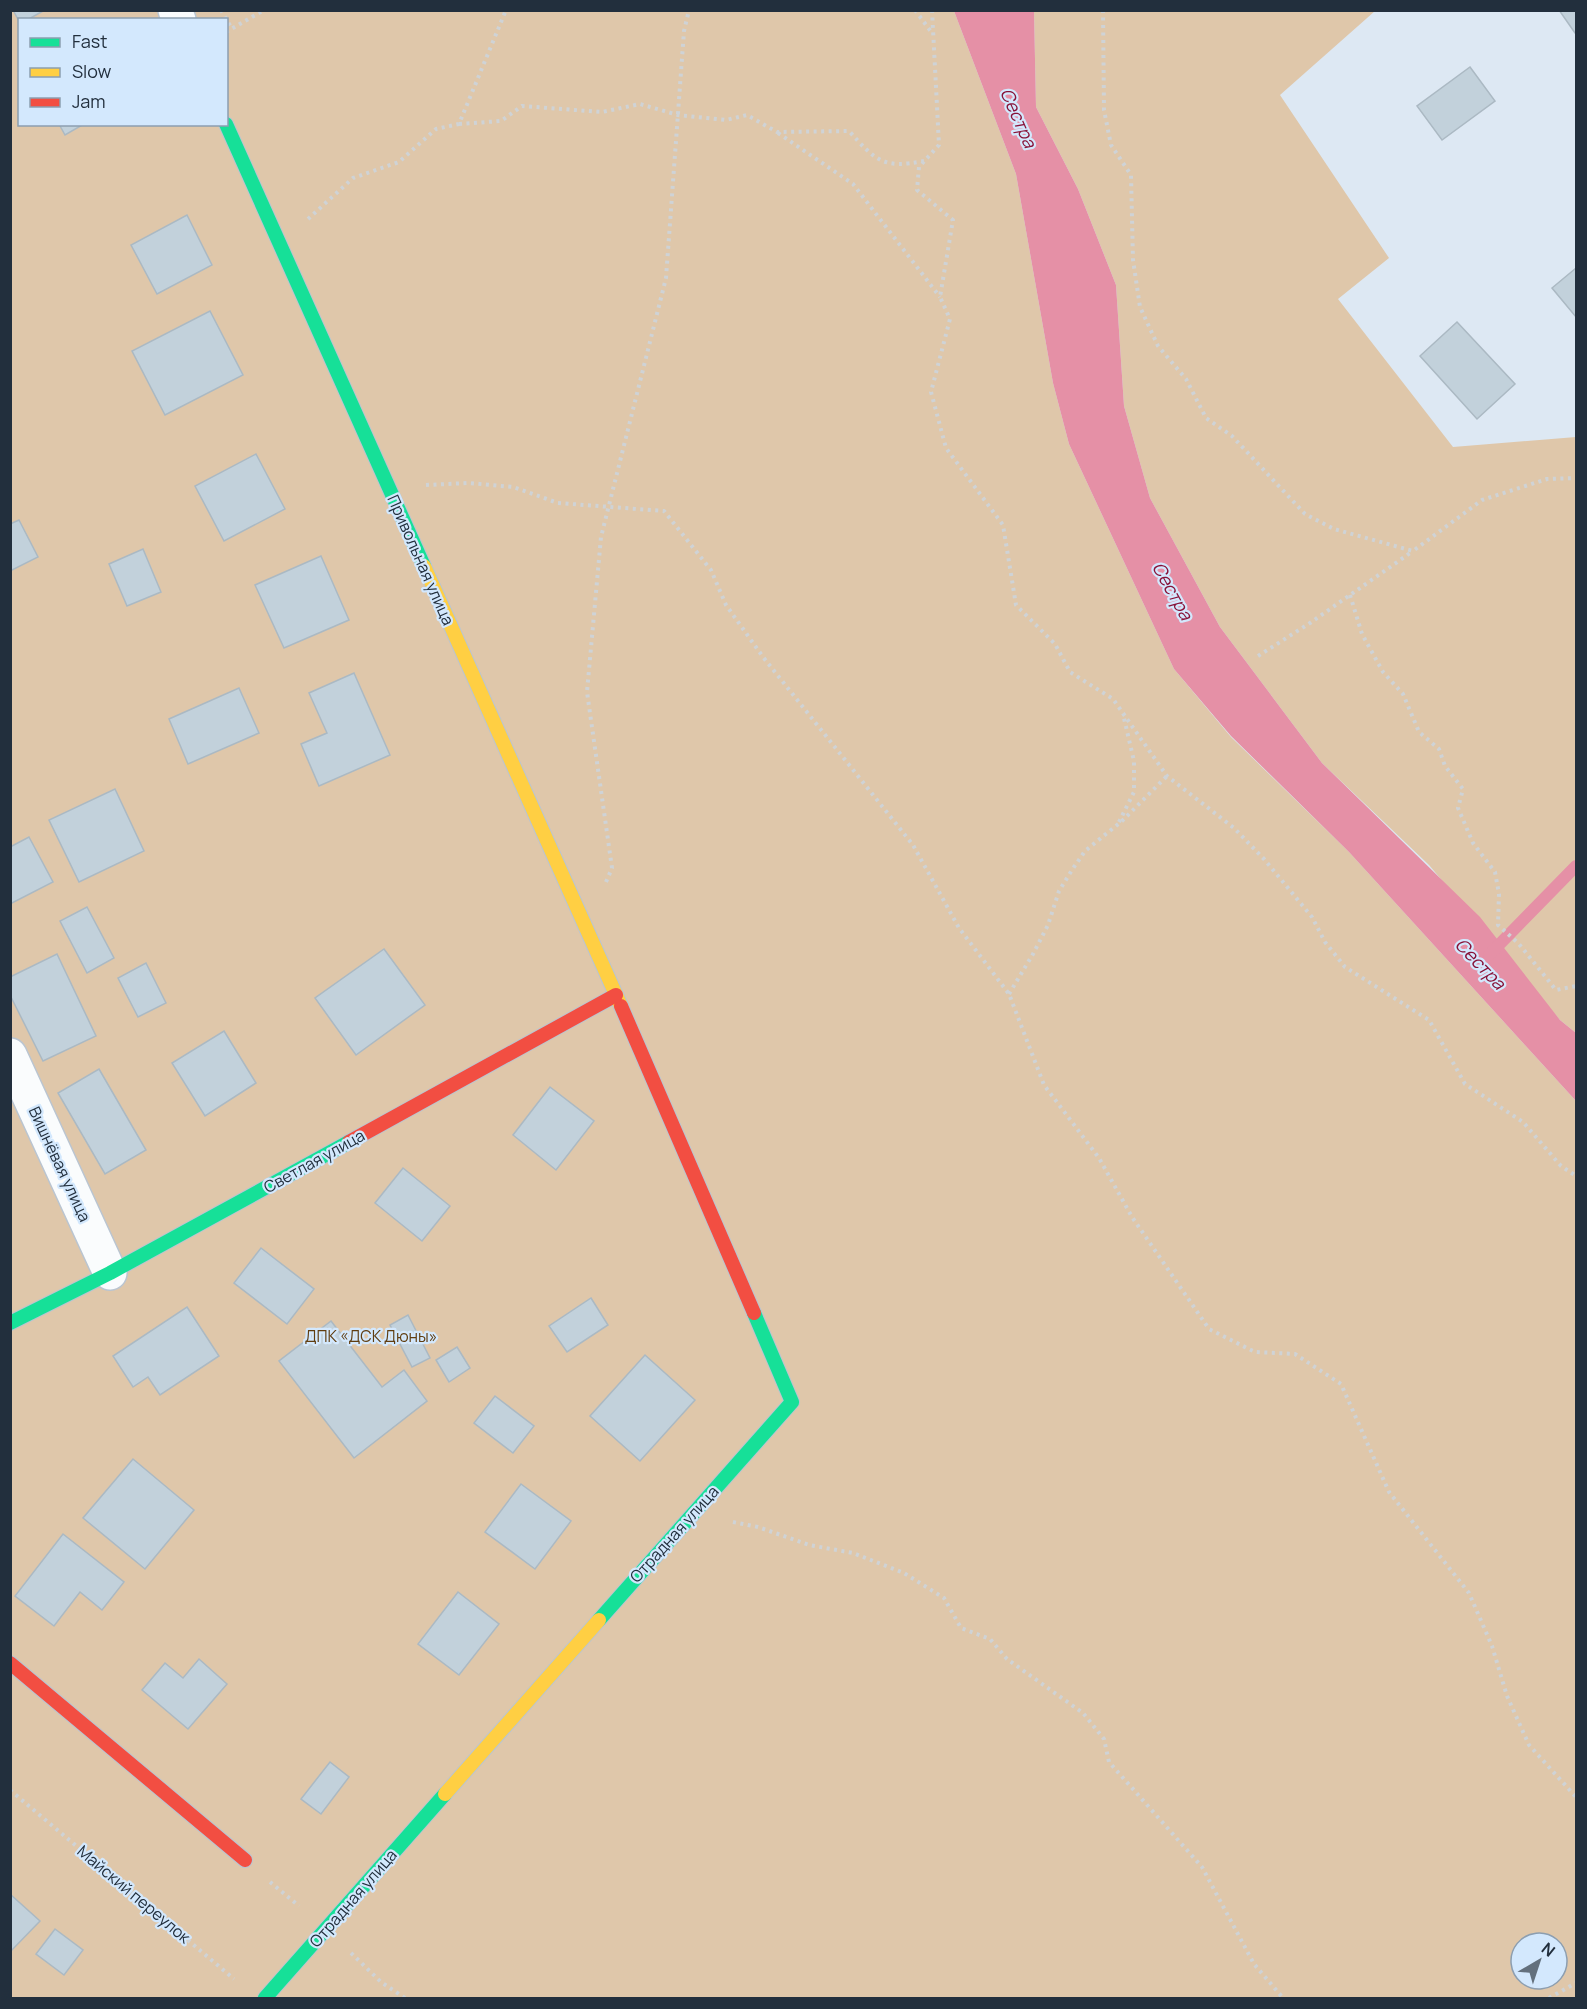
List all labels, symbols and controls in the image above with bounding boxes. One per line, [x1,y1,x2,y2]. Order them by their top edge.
legend [18,18,228,126]
text: Fast [72,29,107,53]
text: Slow [72,59,112,83]
water label: Сестра [995,84,1043,152]
text: Jam [72,89,106,113]
street label: Привольная улица [382,491,460,629]
water label: Сестра [1147,557,1199,625]
water label: Сестра [1450,932,1512,995]
street label: Вишнёвая улица [24,1103,96,1225]
street label: Светлая улица [259,1124,369,1198]
park label: ДПК «ДСК Дюны» [305,1325,437,1347]
street label: Отрадная улица [625,1481,723,1587]
street label: Майский переулок [73,1840,196,1949]
street label: Отрадная улица [304,1844,402,1952]
north arrow [1509,1931,1569,1991]
text: N [1537,1937,1560,1962]

